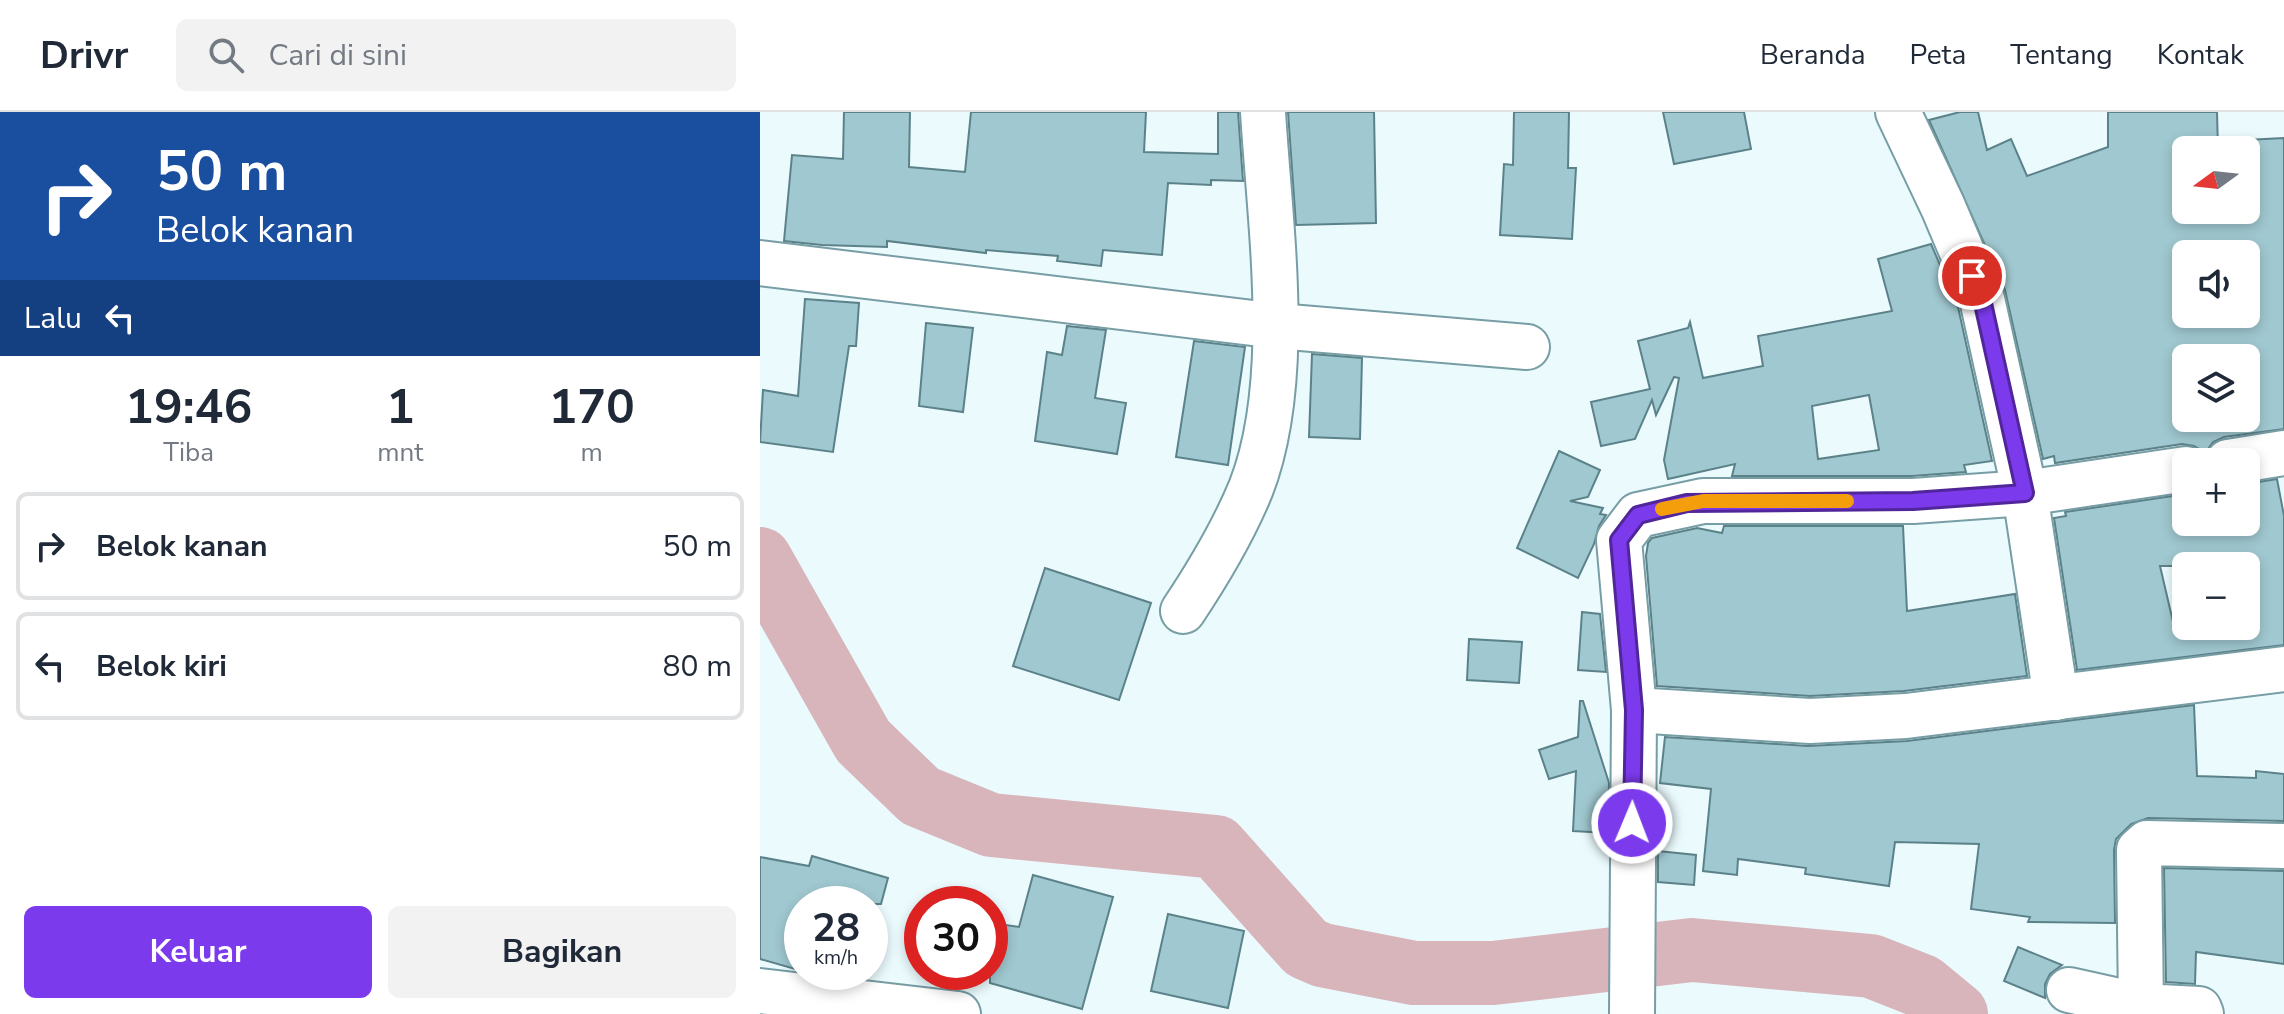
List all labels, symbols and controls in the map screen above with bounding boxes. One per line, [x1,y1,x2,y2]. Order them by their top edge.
search box [176,19,736,91]
text: Drivr [40,30,128,81]
icon: search [204,33,248,77]
text: Cari di sini [268,35,407,76]
text: Beranda [1760,36,1866,74]
text: Peta [1910,36,1966,74]
text: Tentang [2010,36,2113,74]
text: Kontak [2157,36,2244,74]
text: 50 m [156,133,287,210]
north arrow [2172,136,2260,224]
map controls [2172,136,2260,640]
icon: right [24,144,128,248]
text: Belok kanan [156,206,354,255]
button: sound [2172,240,2260,328]
pin [1938,242,2006,310]
icon: arrive [1950,254,1994,298]
icon: left [98,296,142,340]
text: Lalu [24,298,82,339]
button: layers [2172,344,2260,432]
text: 19:46 [125,374,252,440]
text: 1 [386,374,415,440]
text: 170 [548,374,635,440]
text: Tiba [163,435,214,470]
text: mnt [377,435,423,470]
text: m [581,435,603,470]
button: + [2172,448,2260,536]
icon: right [28,524,72,568]
text: Belok kanan [96,526,268,567]
text: 50 m [663,526,732,567]
button: − [2172,552,2260,640]
icon: left [28,644,72,688]
text: Belok kiri [96,646,227,687]
text: 80 m [663,646,732,687]
position arrow [1590,781,1674,865]
speed limit sign: 30 [904,886,1008,990]
text: 28 [812,901,860,955]
button: Keluar [24,906,372,998]
button: Bagikan [388,906,736,998]
text: km/h [814,944,858,971]

